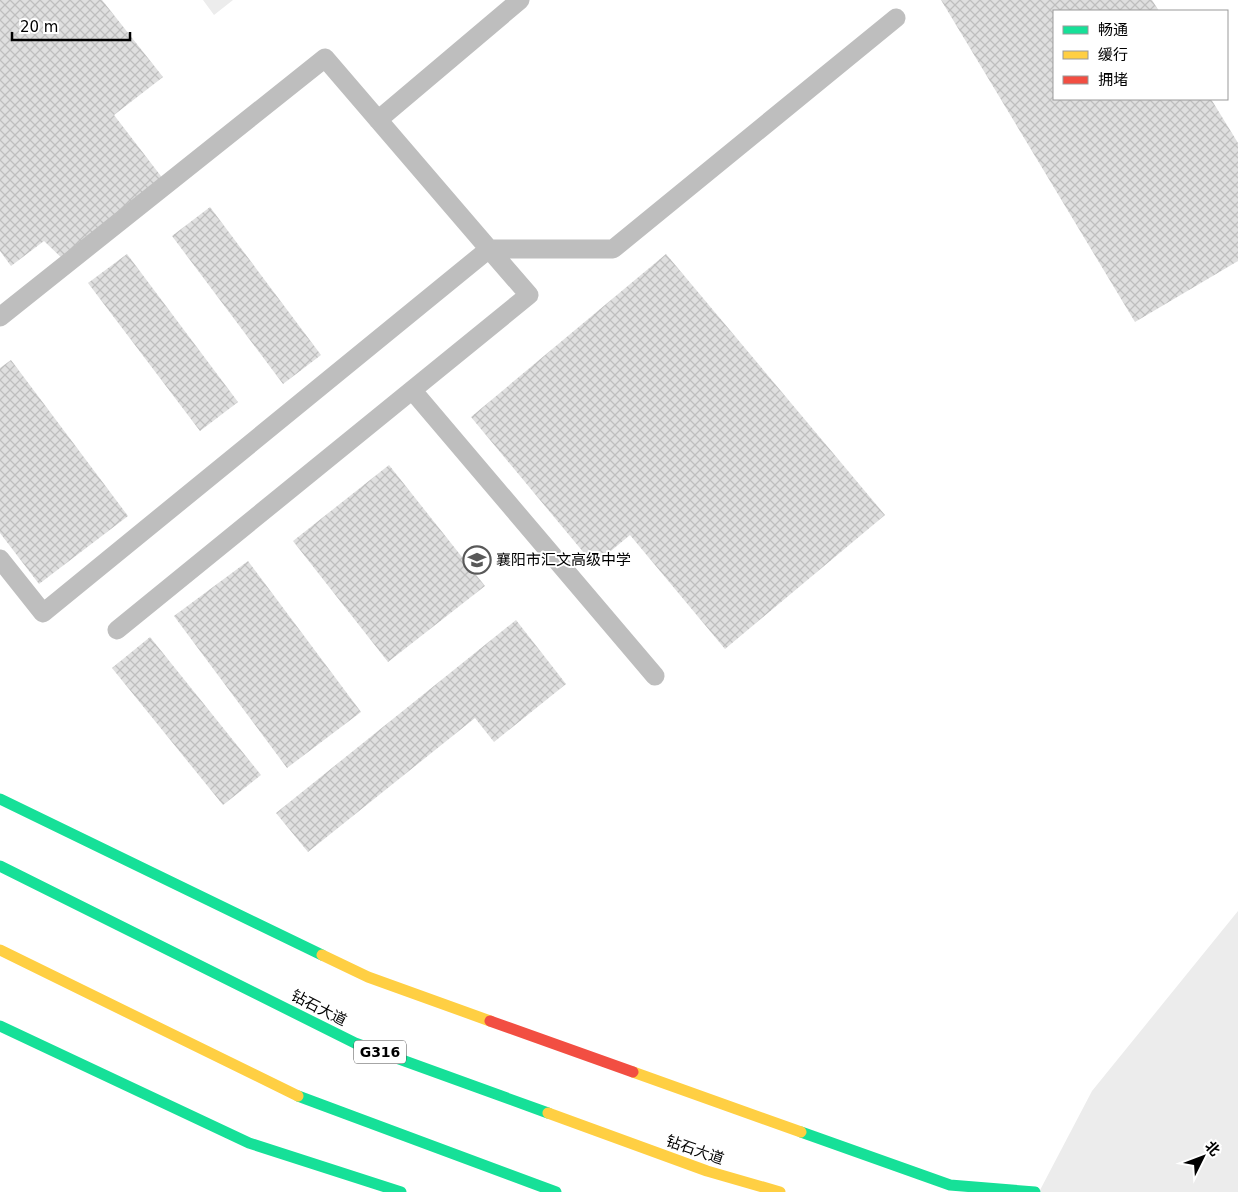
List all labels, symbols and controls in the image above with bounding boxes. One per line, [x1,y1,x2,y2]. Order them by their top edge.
scale bar [12,10,130,42]
legend [1053,10,1228,100]
text: 20 m [20,18,58,36]
text: 畅通 [1098,21,1128,39]
text: 缓行 [1098,46,1128,64]
text: 拥堵 [1098,71,1128,89]
school or university icon: 襄阳市汇文高级中学 [462,545,492,575]
place label: 襄阳市汇文高级中学 [496,551,631,569]
street label: 钻石大道 [288,986,350,1030]
road number: G316 [354,1040,406,1064]
street label: 钻石大道 [664,1132,726,1168]
north arrow [1178,1132,1228,1182]
text: 北 [1202,1138,1223,1159]

